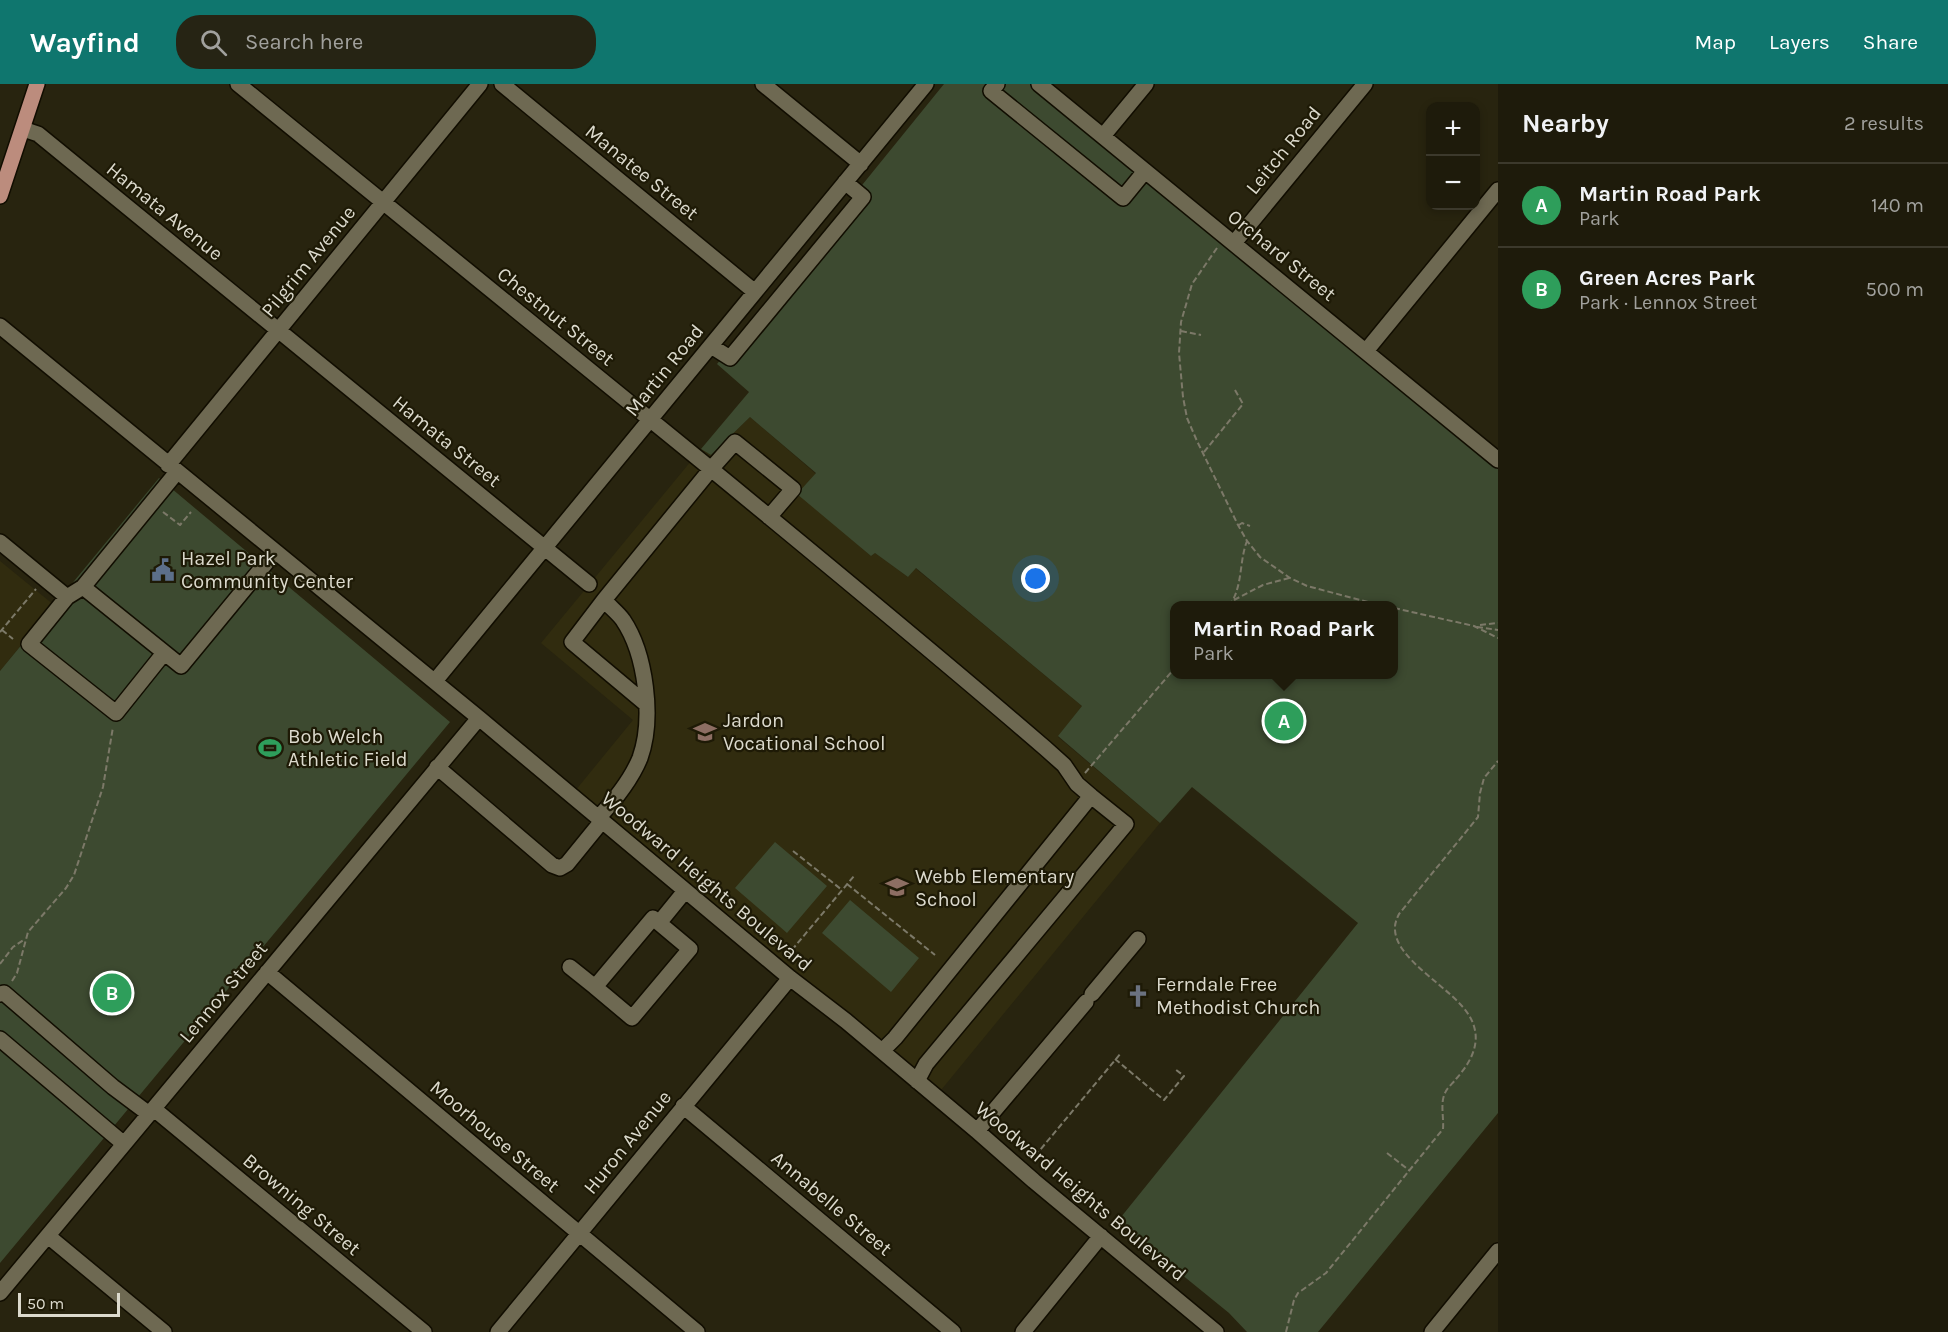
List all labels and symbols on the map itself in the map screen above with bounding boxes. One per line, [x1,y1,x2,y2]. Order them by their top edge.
street label: Leitch Road [1241,102,1326,199]
street label: Manatee Street [581,120,703,225]
street label: Hamata Avenue [102,157,228,265]
street label: Pilgrim Avenue [257,201,360,322]
street label: Orchard Street [1223,205,1341,306]
street label: Chestnut Street [492,262,619,371]
street label: Martin Road [620,320,708,421]
street label: Hamata Street [388,391,506,492]
place label: Hazel Park Community Center [181,547,354,593]
public building icon: Hazel Park Community Center [150,557,176,583]
your location [1021,564,1050,593]
pin: A [1264,698,1304,744]
place label: Jardon Vocational School [723,709,886,755]
school or university icon: Jardon Vocational School [692,719,718,745]
place label: Bob Welch Athletic Field [288,725,408,771]
sports icon: Bob Welch Athletic Field [257,735,283,761]
street label: Woodward Heights Boulevard [597,787,817,976]
place label: Webb Elementary School [915,865,1074,911]
school or university icon: Webb Elementary School [884,874,910,900]
street label: Lennox Street [175,937,273,1047]
pin: B [92,970,132,1016]
place label: Ferndale Free Methodist Church [1156,973,1320,1019]
church icon: Ferndale Free Methodist Church [1125,983,1151,1009]
street label: Moorhouse Street [425,1076,564,1197]
street label: Huron Avenue [579,1086,676,1199]
street label: Woodward Heights Boulevard [971,1097,1191,1286]
street label: Annabelle Street [767,1146,897,1261]
street label: Browning Street [238,1149,365,1260]
scale bar [18,1290,120,1318]

